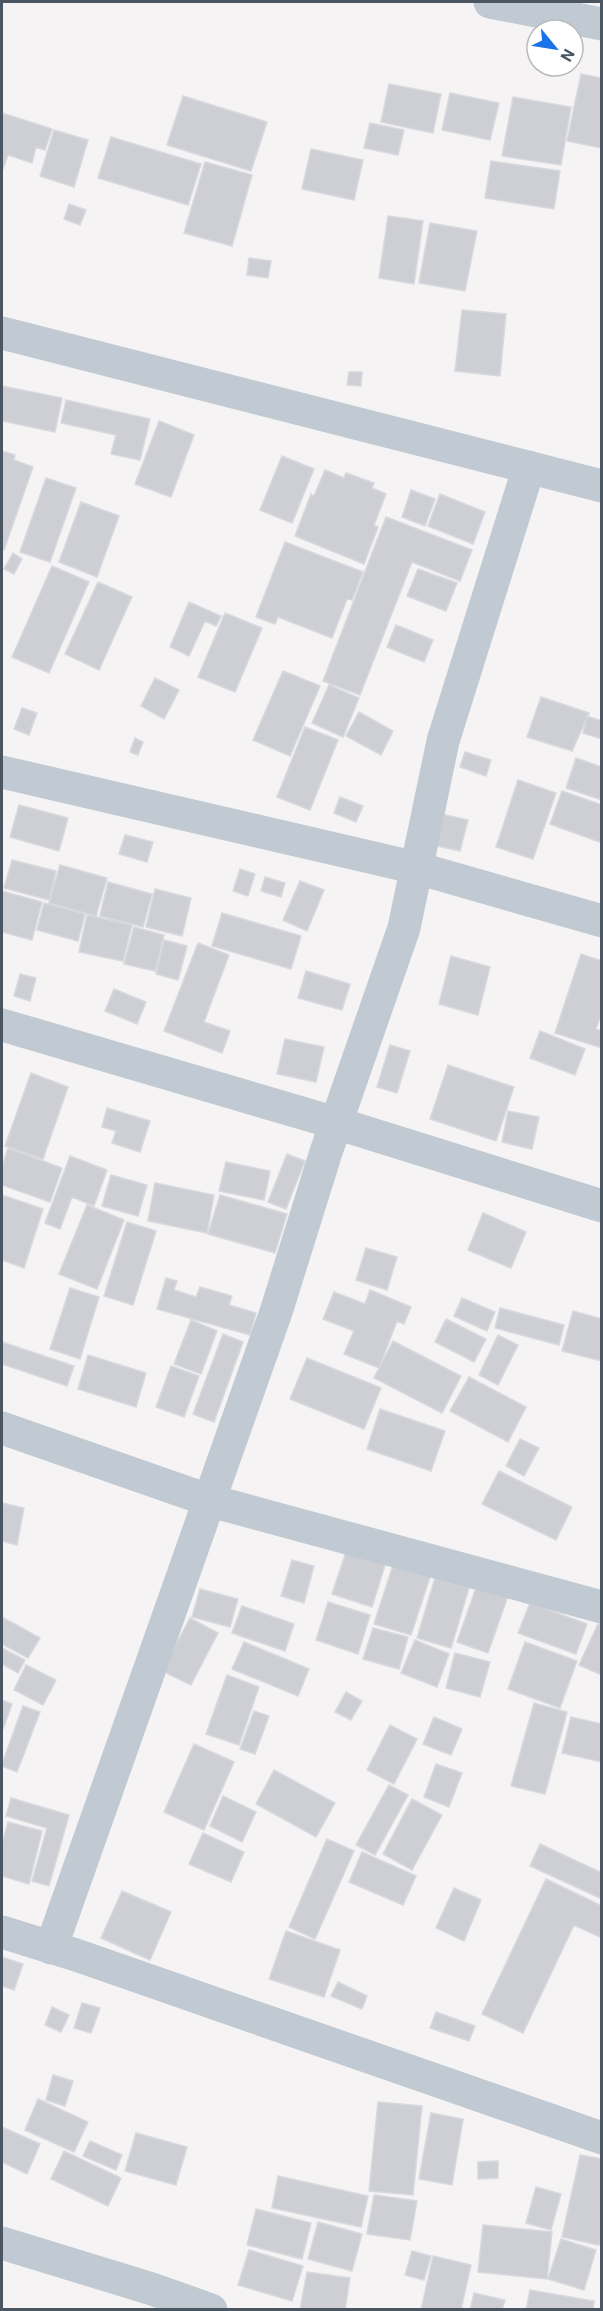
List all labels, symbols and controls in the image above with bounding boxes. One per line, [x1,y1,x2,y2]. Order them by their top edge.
north arrow [525,18,585,78]
text: N [557,46,579,65]

